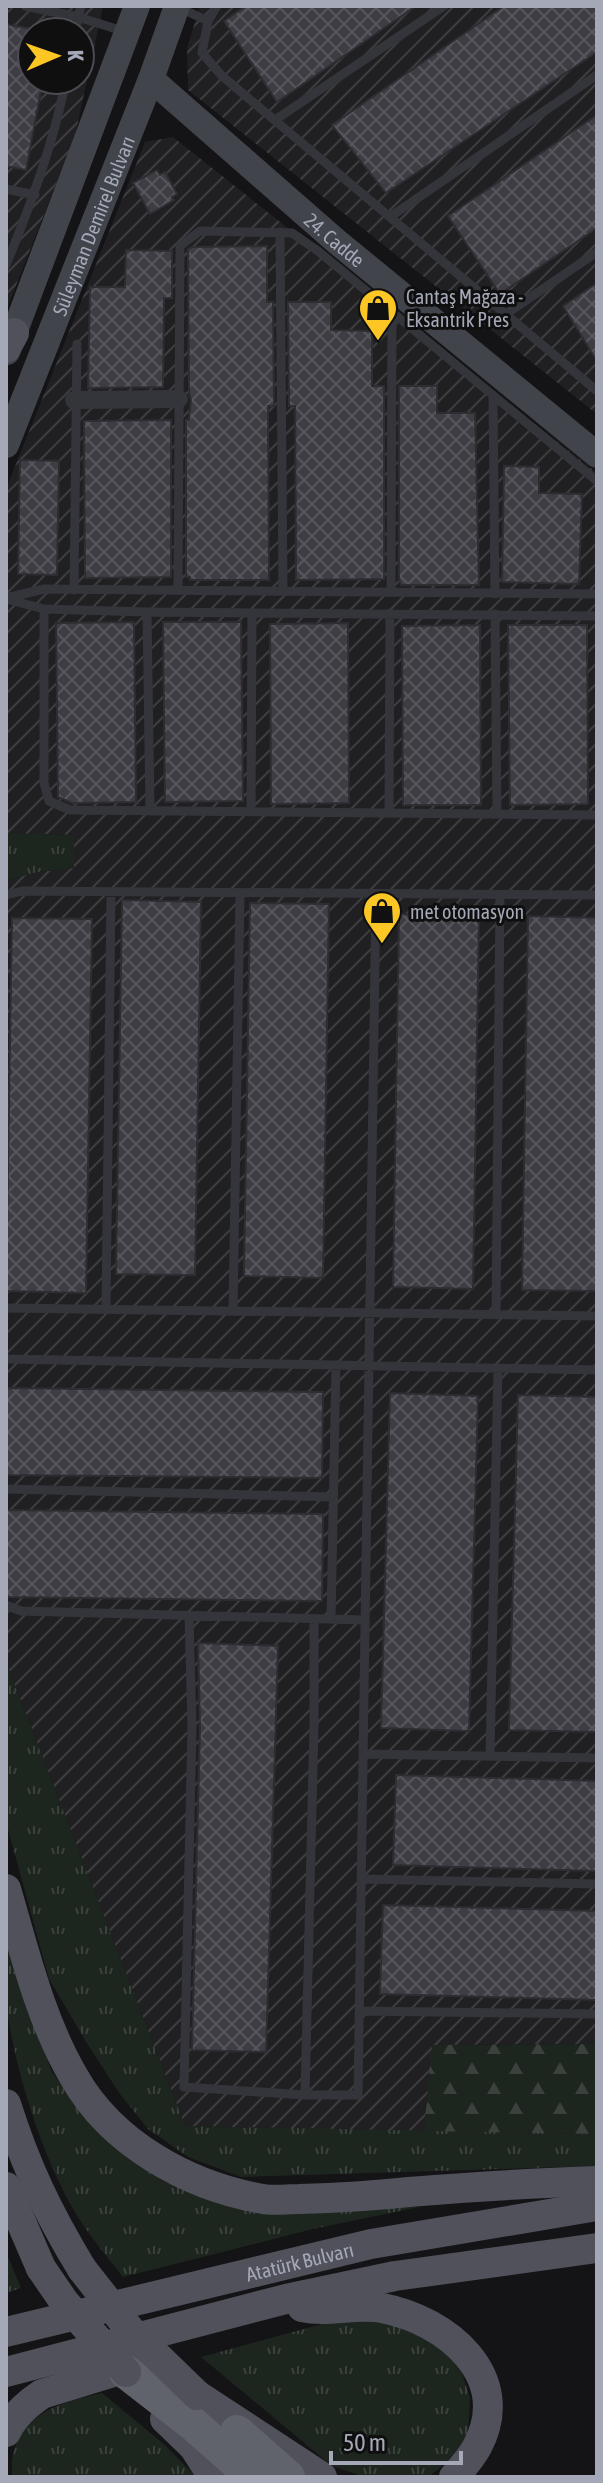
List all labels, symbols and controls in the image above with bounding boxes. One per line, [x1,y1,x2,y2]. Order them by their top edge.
north arrow [16,16,96,96]
text: K [63,49,89,61]
street label: Süleyman Demirel Bulvarı [47,133,139,319]
street label: 24. Cadde [300,208,369,271]
place label: Cantaş Mağaza - Eksantrik Pres [406,285,523,331]
shop icon: Cantaş Mağaza - Eksantrik Pres [357,287,399,342]
shop icon: met otomasyon [361,890,403,945]
place label: met otomasyon [410,900,524,923]
street label: Atatürk Bulvarı [243,2237,356,2285]
scale bar [331,2415,461,2465]
text: 50 m [343,2429,386,2456]

